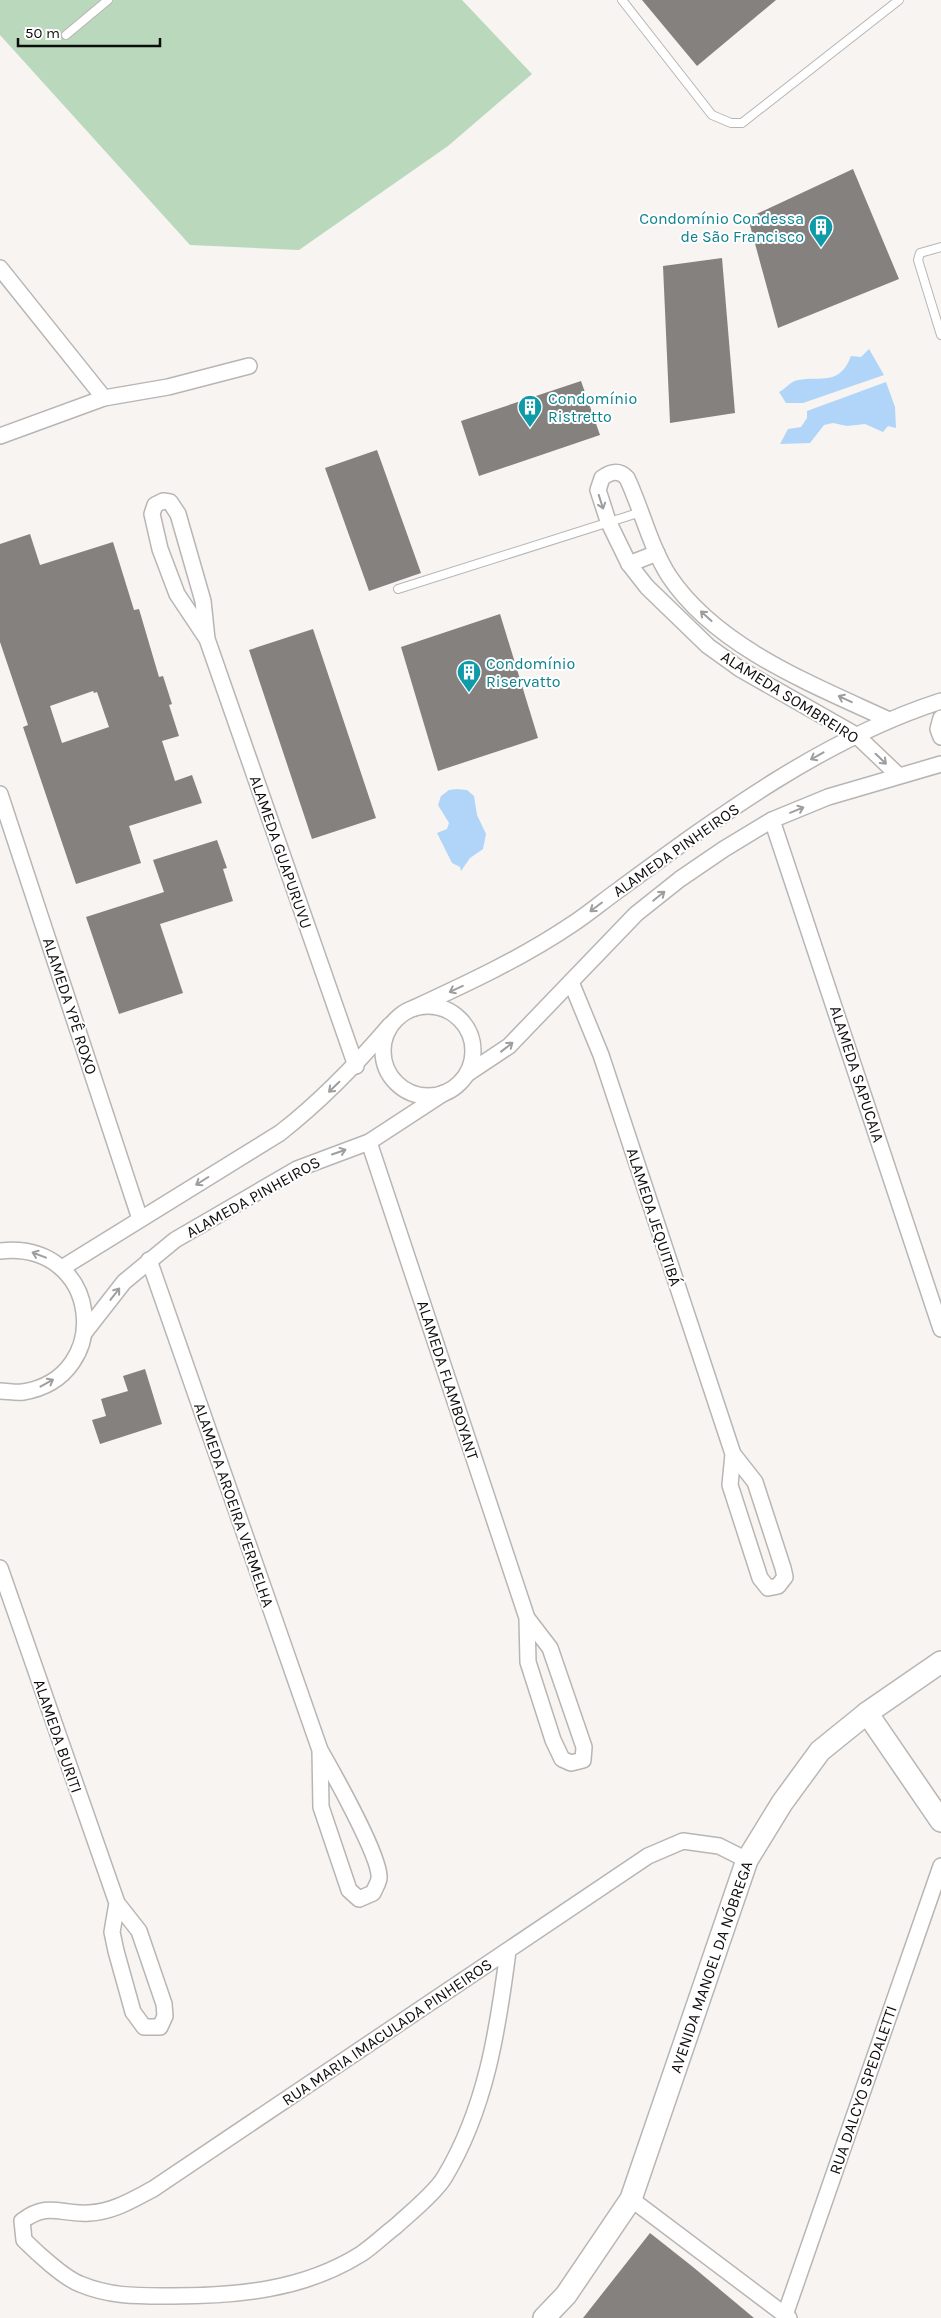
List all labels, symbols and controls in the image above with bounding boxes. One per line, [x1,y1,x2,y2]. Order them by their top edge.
scale bar [18,15,160,47]
text: 50 m [25,24,60,42]
place label: Condomínio Condessa de São Francisco [639,209,804,246]
building icon: Condomínio Condessa de São Francisco [808,214,834,248]
place label: Condomínio Ristretto [548,389,637,426]
building icon: Condomínio Ristretto [517,394,543,428]
one-way arrow [597,493,607,509]
one-way arrow [699,610,712,622]
street label: ALAMEDA SOMBREIRO [718,647,862,747]
place label: Condomínio Riservatto [486,654,575,691]
building icon: Condomínio Riservatto [456,659,482,693]
one-way arrow [838,694,853,704]
one-way arrow [810,752,825,762]
one-way arrow [875,753,887,765]
street label: ALAMEDA GUAPURUVU [246,773,316,931]
street label: ALAMEDA PINHEIROS [609,799,743,901]
one-way arrow [788,805,804,814]
one-way arrow [652,890,665,901]
one-way arrow [590,901,603,912]
street label: ALAMEDA YPÊ ROXO [39,935,101,1077]
one-way arrow [449,984,464,994]
street label: ALAMEDA SAPUCAIA [826,1003,888,1145]
one-way arrow [500,1042,514,1052]
one-way arrow [327,1081,340,1093]
street label: ALAMEDA JEQUITIBÁ [623,1145,685,1289]
one-way arrow [331,1147,346,1156]
street label: ALAMEDA PINHEIROS [183,1152,323,1242]
one-way arrow [195,1175,209,1186]
one-way arrow [32,1250,47,1259]
one-way arrow [109,1288,120,1301]
street label: ALAMEDA FLAMBOYANT [413,1298,483,1462]
one-way arrow [39,1377,53,1387]
street label: ALAMEDA AROEIRA VERMELHA [190,1400,278,1610]
street label: ALAMEDA BURITI [30,1677,86,1795]
street label: AVENIDA MANOEL DA NÓBREGA [666,1858,756,2076]
street label: RUA MARIA IMACULADA PINHEIROS [278,1954,496,2110]
street label: RUA DALCYO SPEDALETTI [825,2003,901,2177]

